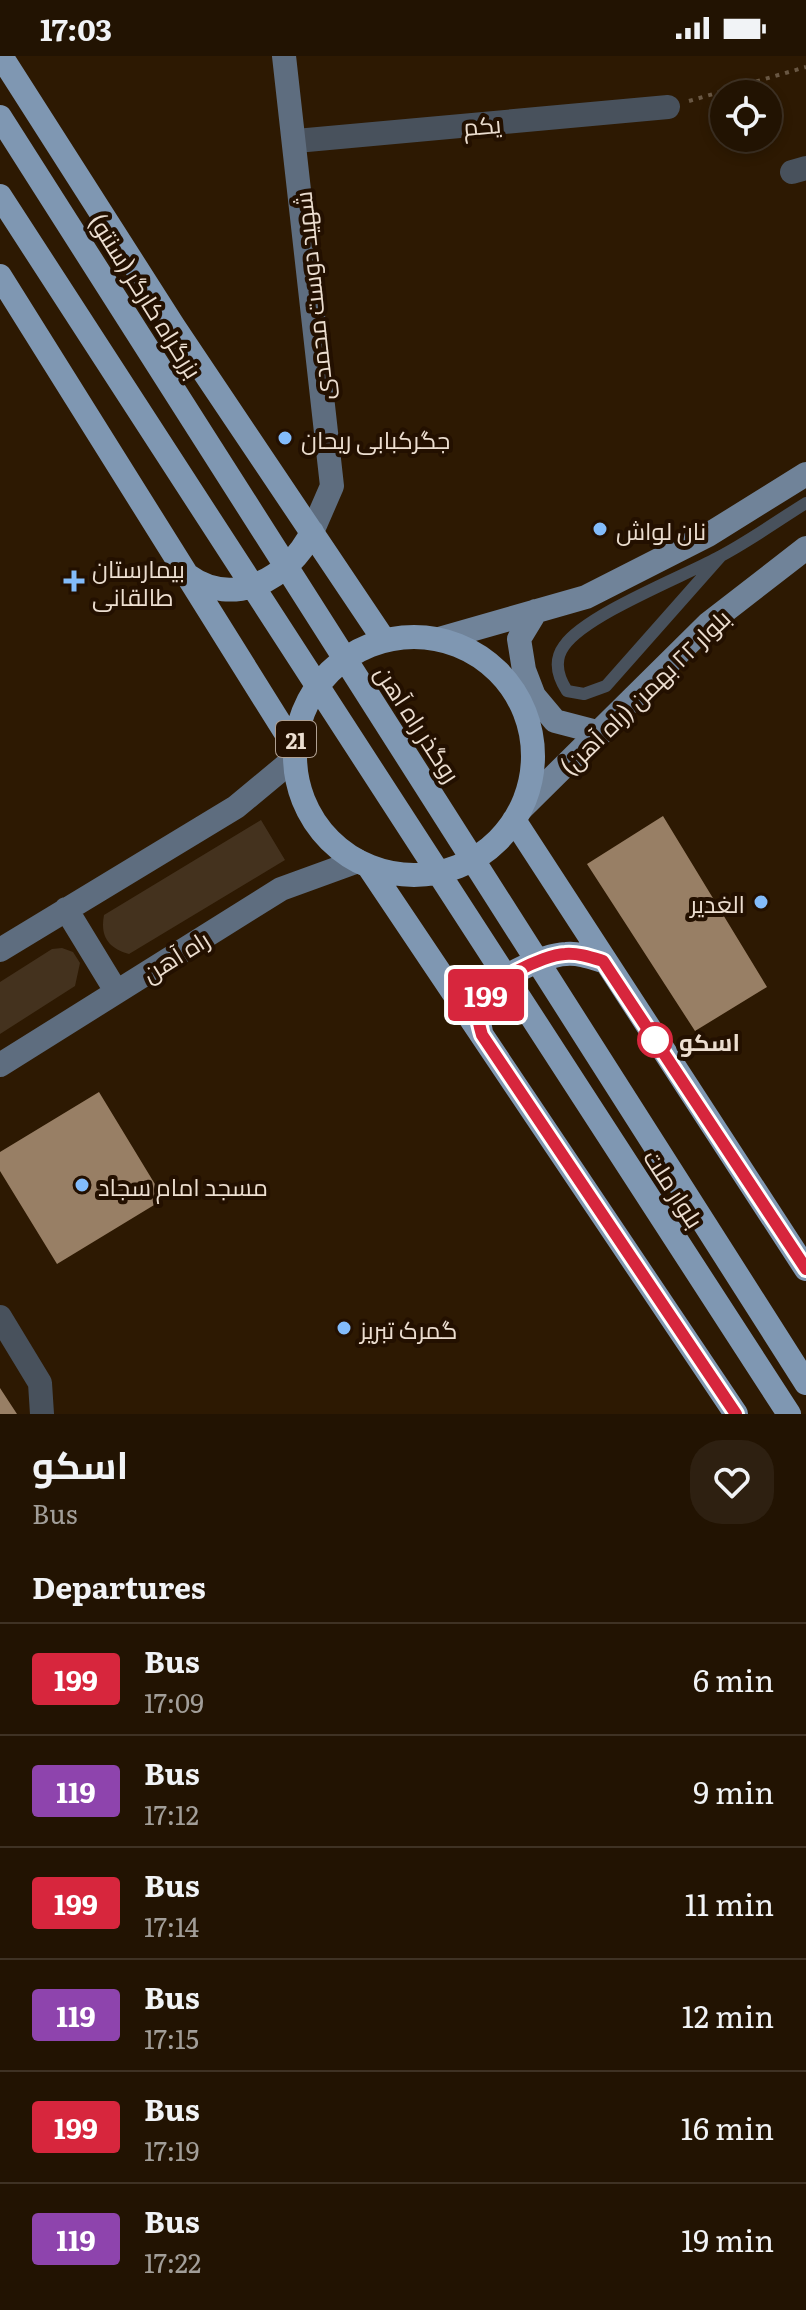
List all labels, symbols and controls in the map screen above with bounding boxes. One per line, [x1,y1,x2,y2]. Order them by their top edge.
text: 17:03 [40,6,112,50]
map controls [710,80,782,152]
button: locate [710,80,782,152]
street label: یکم [462,105,503,144]
street label: شهید دوست محمدی [284,190,340,402]
street label: بزرگراه کارگر (سنتو) [82,206,212,384]
place label: جگرکبابی ریحان [301,421,450,456]
marker: جگرکبابی ریحان [276,429,294,447]
place label: نان لواش [616,512,706,547]
marker: نان لواش [591,520,609,538]
place label: بیمارستان طالقانی [92,550,185,613]
marker: بیمارستان طالقانی [63,570,85,592]
street label: بلوار ۲۲ بهمن (راه آهن) [551,600,737,782]
street label: روگذر راه آهن [368,658,470,788]
road number: 21 [276,721,316,757]
place label: الغدیر [688,885,745,920]
marker: الغدیر [752,893,770,911]
street label: راه آهن [134,921,216,989]
line badge: 199 [440,969,532,1021]
text: 199 [464,974,508,1016]
marker: اسکو [638,1023,672,1057]
place label: اسکو [679,1023,740,1058]
street label: بلوار ملت [636,1142,714,1234]
place label: مسجد امام سجاد [98,1168,268,1204]
marker: مسجد امام سجاد [73,1176,91,1194]
place label: گمرک تبریز [358,1311,458,1346]
marker: گمرک تبریز [335,1319,353,1337]
text: اسکو [32,1434,128,1491]
button: heart [690,1440,774,1524]
text: Bus [32,1493,77,1532]
text: Departures [32,1564,206,1608]
text: Bus [144,1638,200,1682]
text: 6 min [693,1657,774,1701]
text: 199 [54,1658,98,1700]
text: 17:09 [144,1682,204,1721]
text: Bus [144,1750,200,1794]
text: 9 min [693,1769,774,1813]
text: 119 [56,1770,96,1812]
text: 17:12 [144,1794,199,1833]
text: Bus [144,1862,200,1906]
text: 11 min [685,1881,774,1925]
text: 199 [54,1882,98,1924]
text: 17:14 [144,1906,199,1945]
text: Bus [144,1974,200,2018]
text: 12 min [682,1993,774,2037]
text: 119 [56,1994,96,2036]
text: 17:15 [144,2018,199,2057]
text: Bus [144,2086,200,2130]
text: 16 min [681,2105,774,2149]
text: 199 [54,2106,98,2148]
text: 17:19 [144,2130,199,2169]
text: Bus [144,2198,200,2242]
text: 19 min [681,2217,774,2261]
text: 119 [56,2218,96,2260]
text: 17:22 [144,2242,201,2281]

